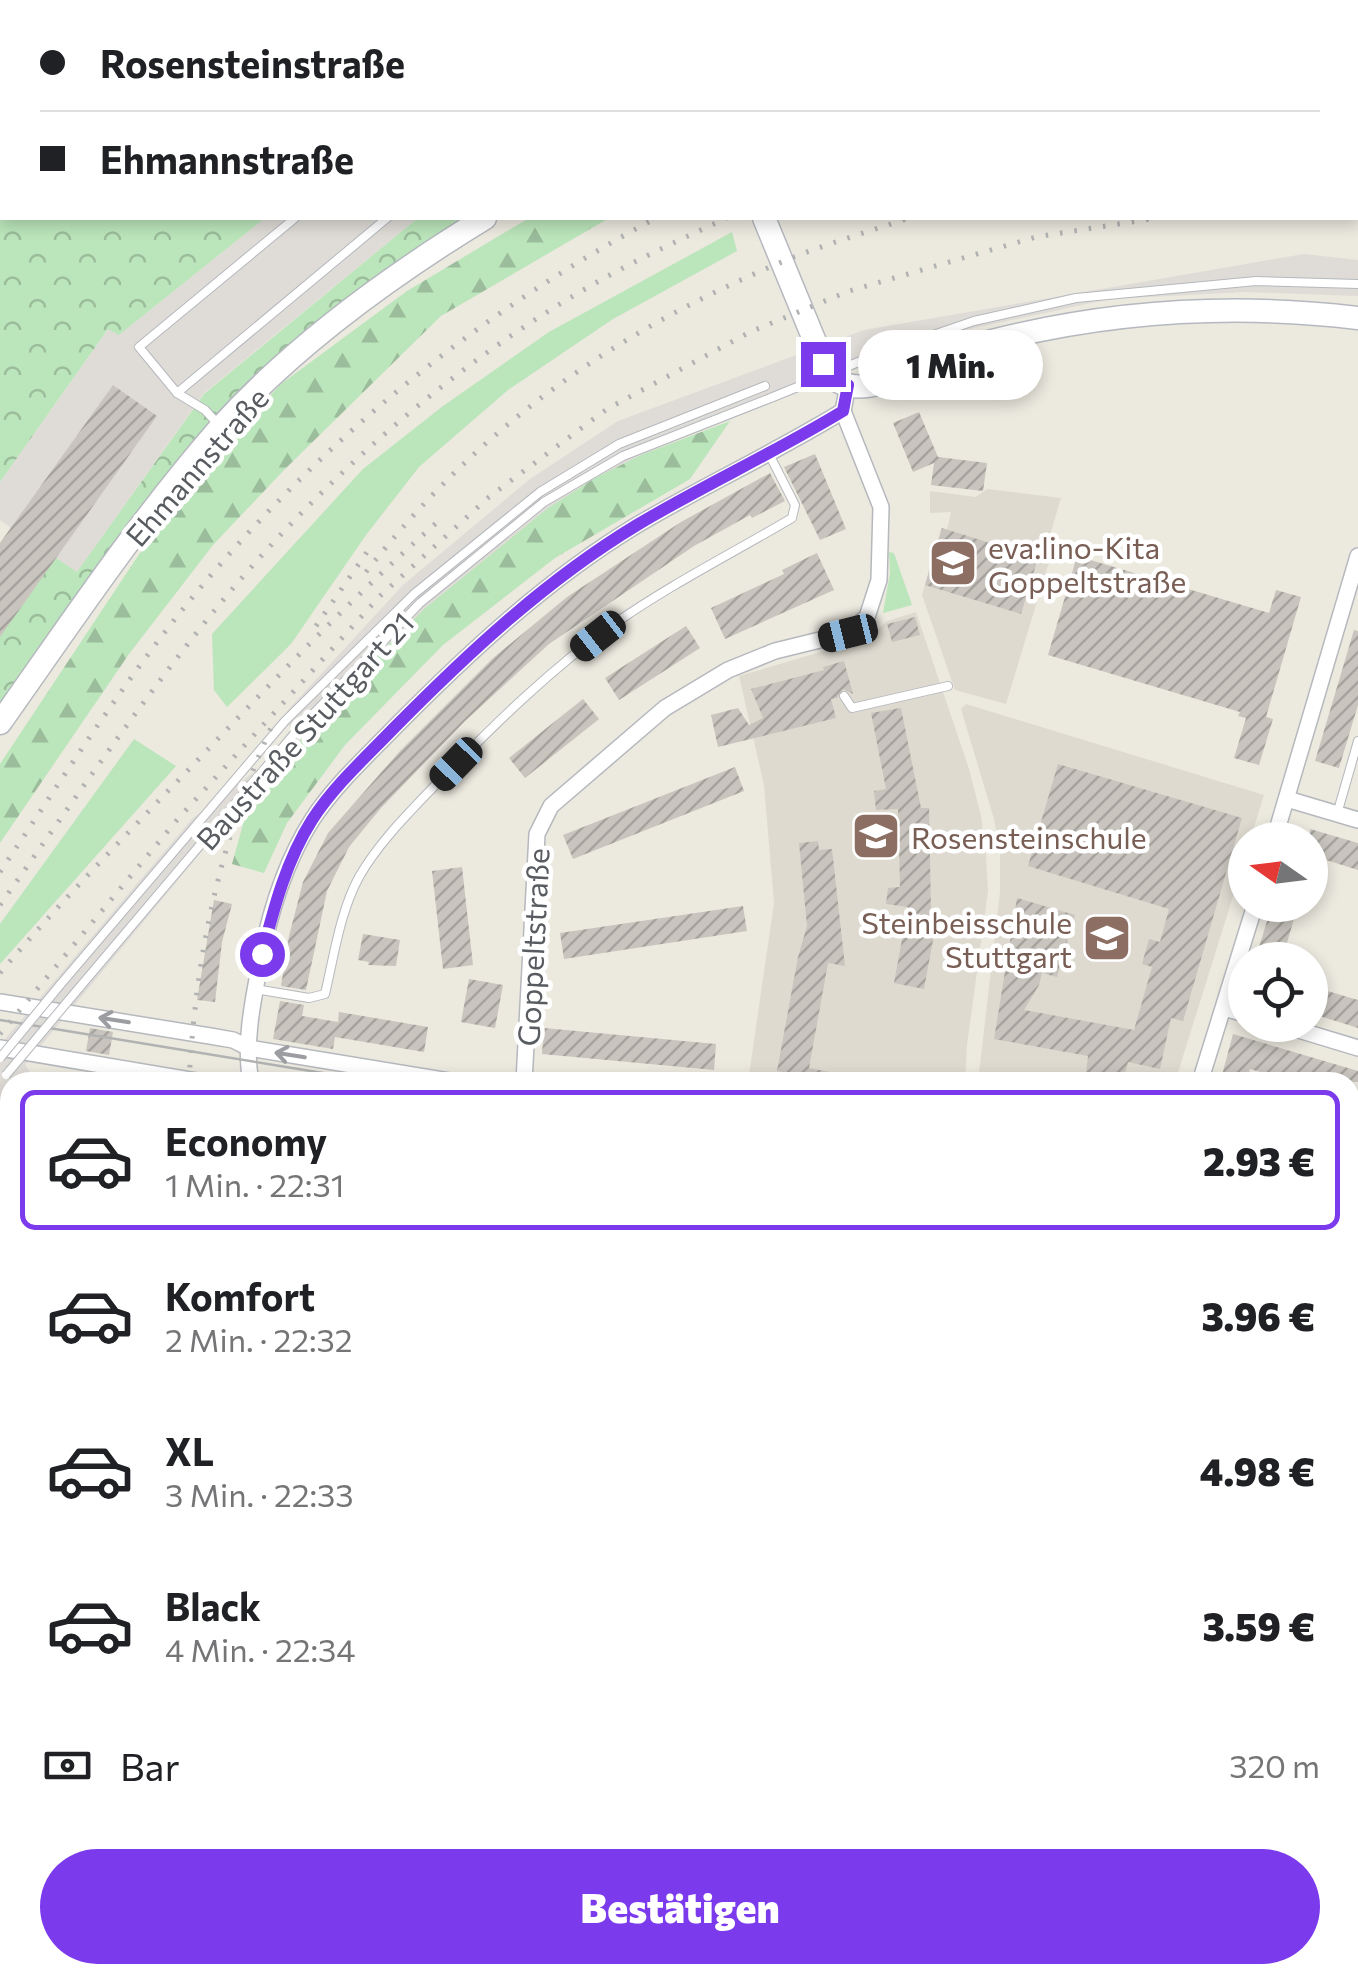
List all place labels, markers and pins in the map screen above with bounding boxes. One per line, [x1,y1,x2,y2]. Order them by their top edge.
place label: eva:lino-Kita Goppeltstraße [988,528,1186,599]
school or university icon: eva:lino-Kita Goppeltstraße [927,537,979,589]
school or university icon: Rosensteinschule [850,810,902,862]
place label: Rosensteinschule [911,818,1147,855]
place label: Steinbeisschule Stuttgart [861,903,1072,974]
school or university icon: Steinbeisschule Stuttgart [1081,912,1133,964]

